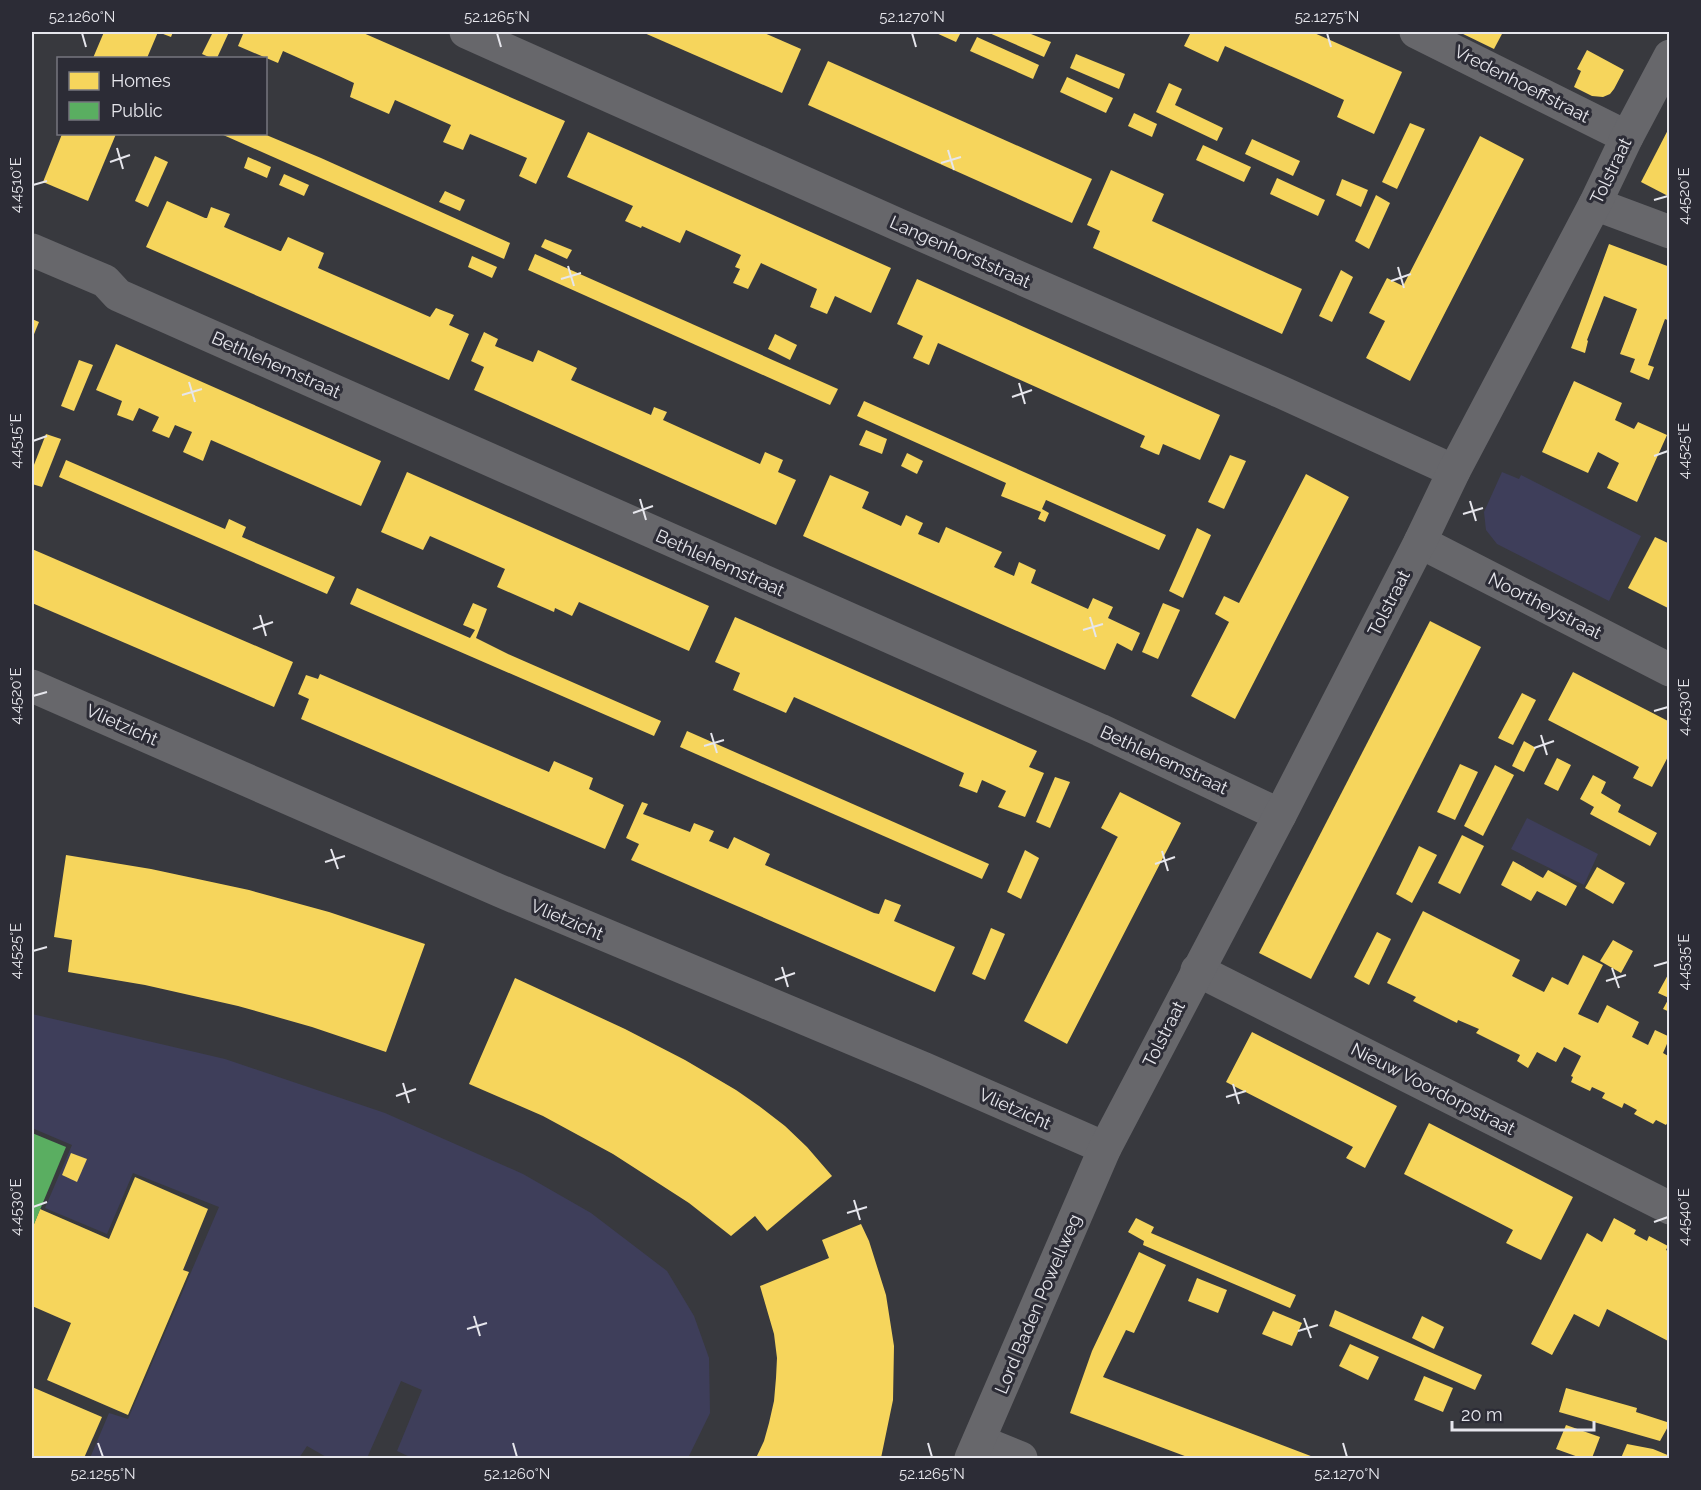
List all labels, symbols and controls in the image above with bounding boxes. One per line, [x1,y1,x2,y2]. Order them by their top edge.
text: 52.1260°N [49,8,115,26]
text: 52.1265°N [464,8,530,26]
text: 52.1270°N [879,8,945,26]
text: 52.1275°N [1295,8,1359,26]
street label: Vredenhoeffstraat [1451,40,1593,127]
legend [57,57,267,135]
text: Homes [111,70,171,91]
text: Public [111,100,163,121]
street label: Tolstraat [1586,134,1636,207]
text: 4.4510°E [7,157,25,213]
text: 4.4520°E [1675,167,1693,225]
street label: Langenhorststraat [887,211,1034,292]
street label: Bethlehemstraat [209,327,344,402]
text: 4.4515°E [7,413,25,469]
text: 4.4525°E [1675,423,1693,479]
street label: Bethlehemstraat [653,525,788,600]
street label: Tolstraat [1363,566,1414,639]
street label: Noortheystraat [1485,568,1605,643]
text: 4.4520°E [7,667,25,725]
text: 4.4530°E [1675,678,1693,736]
street label: Vlietzicht [83,699,161,750]
street label: Bethlehemstraat [1097,721,1231,798]
street label: Vlietzicht [528,895,607,944]
text: 4.4525°E [7,923,25,979]
text: 4.4535°E [1675,934,1693,990]
street label: Tolstraat [1138,997,1189,1070]
street label: Nieuw Voordorpstraat [1348,1038,1519,1139]
street label: Vlietzicht [976,1083,1054,1134]
text: 4.4530°E [7,1178,25,1236]
text: 4.4540°E [1675,1188,1693,1246]
street label: Lord Baden Powellweg [990,1211,1085,1397]
scale bar [1452,1394,1594,1432]
text: 20 m [1461,1404,1503,1425]
text: 52.1255°N [71,1465,135,1483]
text: 52.1260°N [484,1465,550,1483]
text: 52.1265°N [899,1465,965,1483]
text: 52.1270°N [1314,1465,1380,1483]

